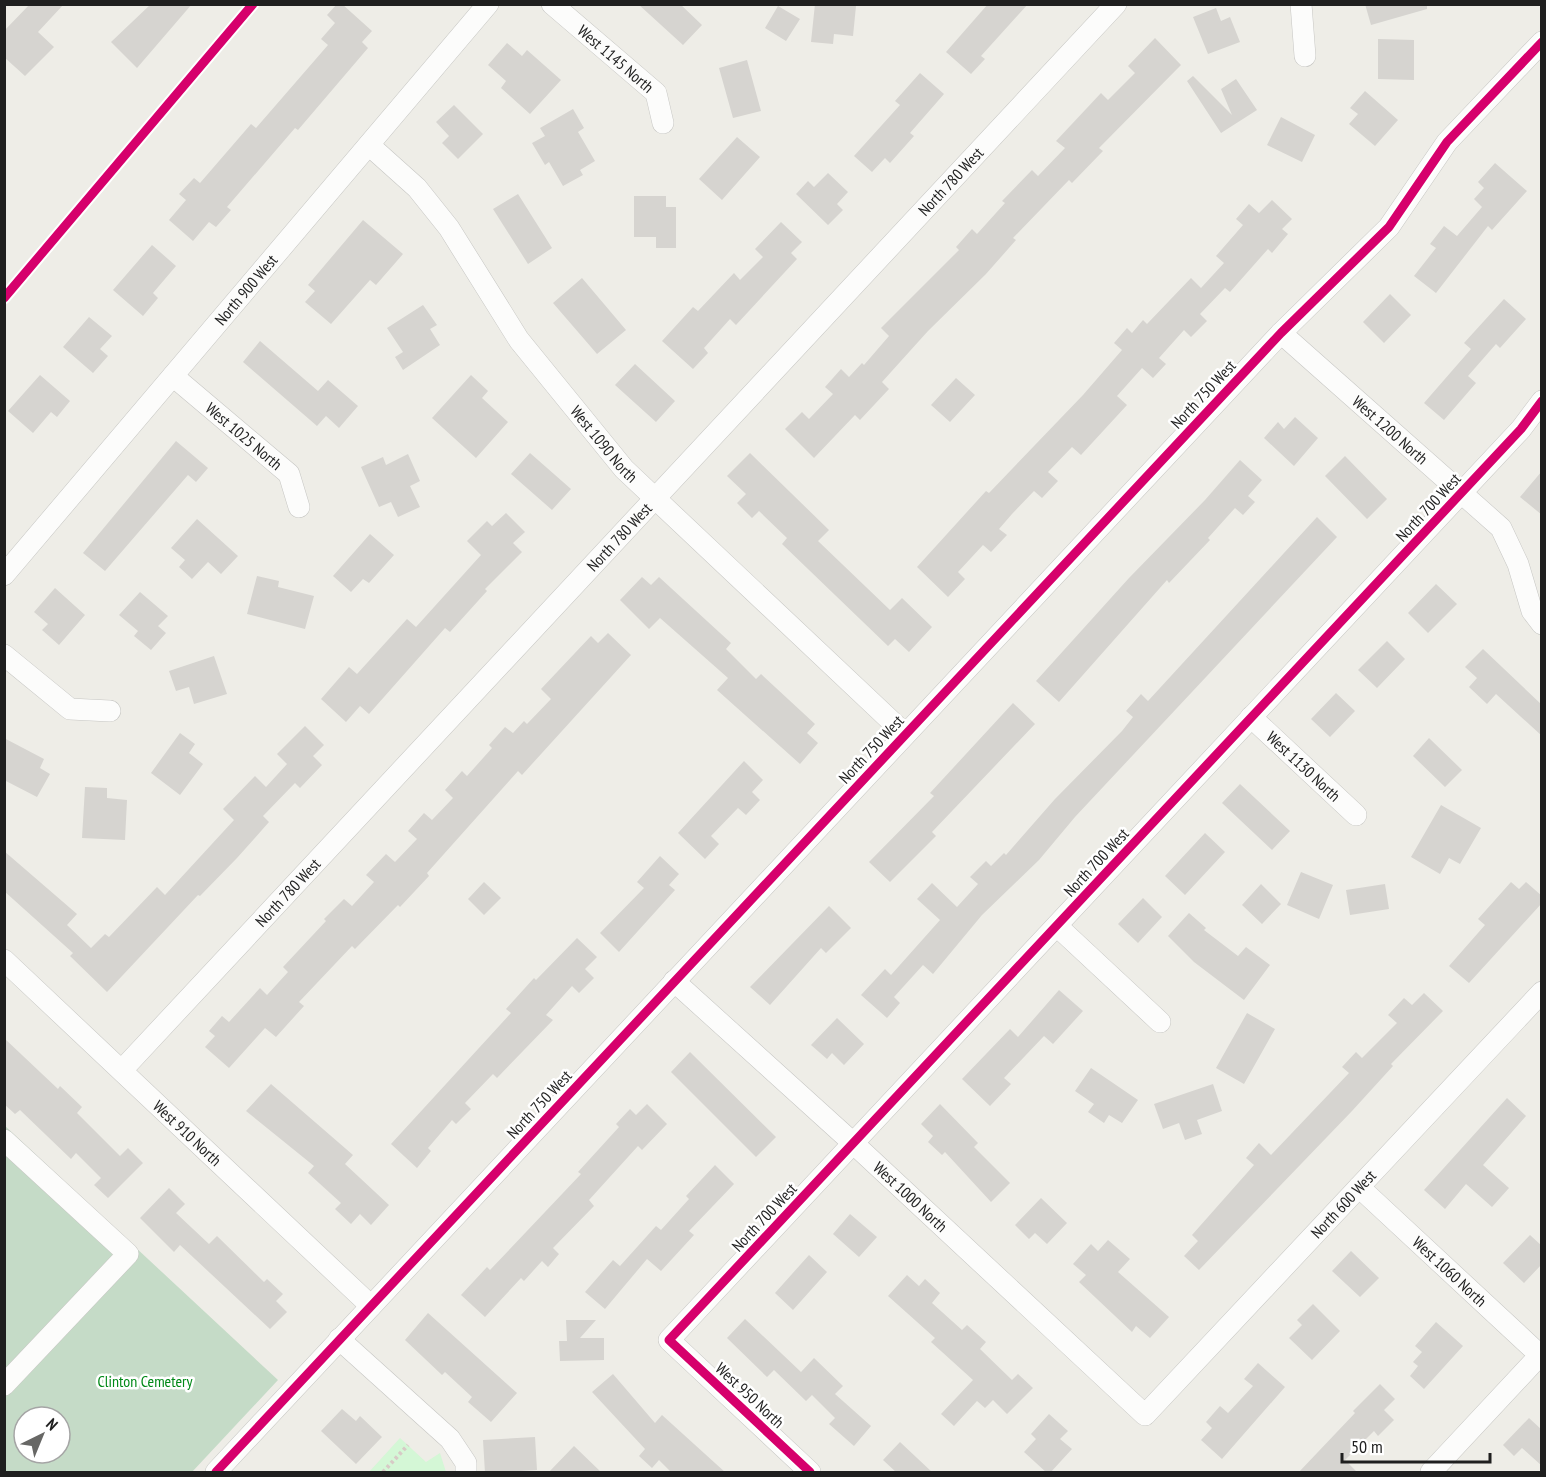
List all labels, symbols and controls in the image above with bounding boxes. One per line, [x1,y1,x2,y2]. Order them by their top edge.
street label: West 1145 North [574,20,658,97]
street label: North 780 West [914,142,988,220]
street label: North 900 West [210,250,282,329]
street label: North 750 West [1166,355,1240,432]
street label: West 1200 North [1348,391,1432,469]
street label: West 1025 North [202,398,286,474]
street label: West 1090 North [566,401,642,487]
street label: North 700 West [1391,468,1465,545]
street label: North 780 West [582,498,656,575]
street label: North 750 West [834,710,908,787]
street label: West 1130 North [1262,727,1345,806]
street label: North 700 West [1059,823,1133,900]
street label: North 780 West [251,853,325,931]
street label: North 750 West [502,1065,576,1142]
street label: West 910 North [149,1096,226,1170]
street label: West 1000 North [869,1157,952,1236]
street label: North 600 West [1306,1165,1380,1242]
street label: North 700 West [727,1178,801,1255]
street label: West 1060 North [1409,1232,1491,1311]
street label: West 950 North [711,1358,789,1432]
park label: Clinton Cemetery [98,1371,192,1391]
north arrow [12,1405,72,1465]
text: N [42,1414,62,1434]
scale bar [1342,1426,1490,1464]
text: 50 m [1351,1435,1383,1458]

